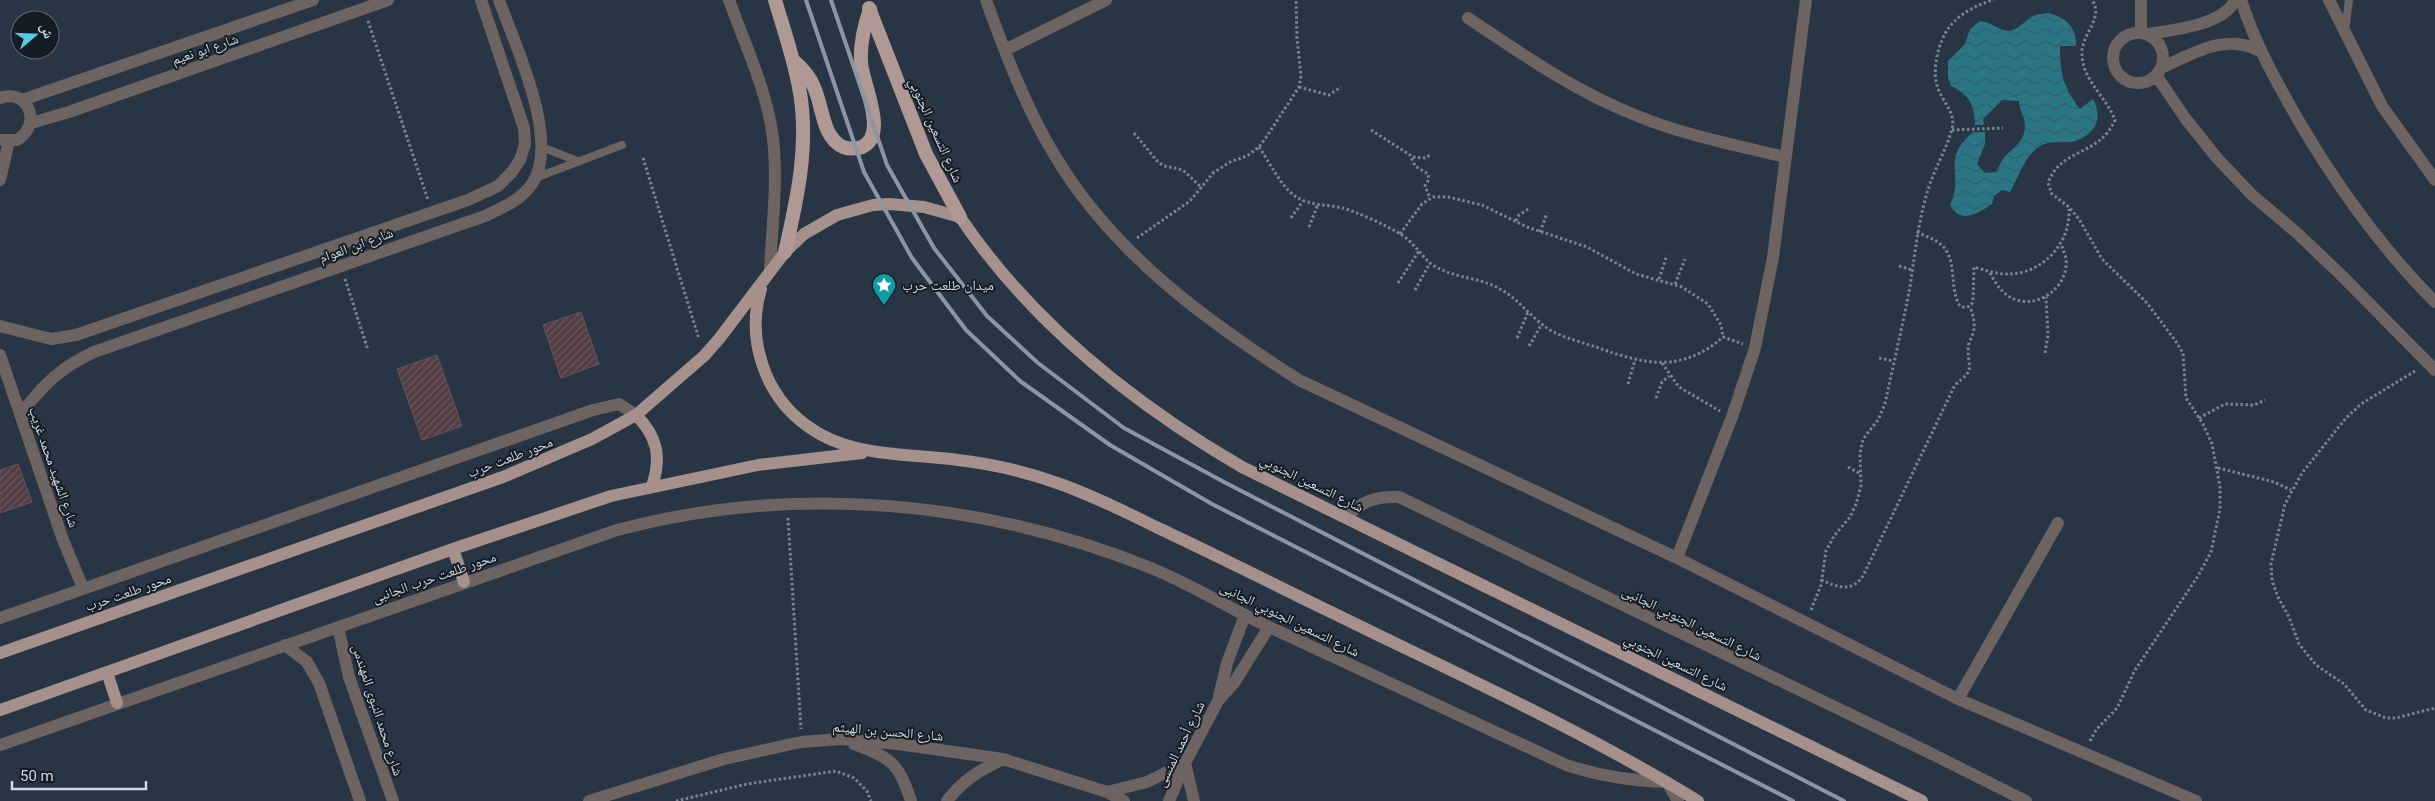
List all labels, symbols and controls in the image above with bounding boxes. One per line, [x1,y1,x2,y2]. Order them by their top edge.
north arrow [10,10,60,60]
text: ش [36,21,57,41]
street label: شارع ابو نعيم [170,30,241,70]
street label: شارع التسعين الجنوبي [902,75,966,186]
street label: شارع ابن العوام [317,224,396,268]
place icon: ميدان طلعت حرب [871,272,897,306]
place label: ميدان طلعت حرب [902,277,994,294]
street label: شارع الشهيد محمد غريب [24,404,82,530]
street label: محور طلعت حرب [465,433,555,482]
street label: شارع التسعين الجنوبي [1256,451,1366,518]
street label: محور طلعت حرب الجانبى [370,548,498,607]
street label: محور طلعت حرب [83,570,173,615]
street label: شارع التسعين الجنوبي الجانبى [1216,578,1362,663]
street label: شارع التسعين الجنوبي الجانبى [1619,582,1765,664]
street label: شارع التسعين الجنوبي [1622,630,1730,694]
street label: شارع محمد النبوى المهندس [347,642,407,778]
street label: شارع أحمد المنسى [1152,699,1209,790]
street label: شارع الحسن بن الهيثم [832,718,944,746]
scale bar [12,758,146,790]
text: 50 m [20,767,54,785]

